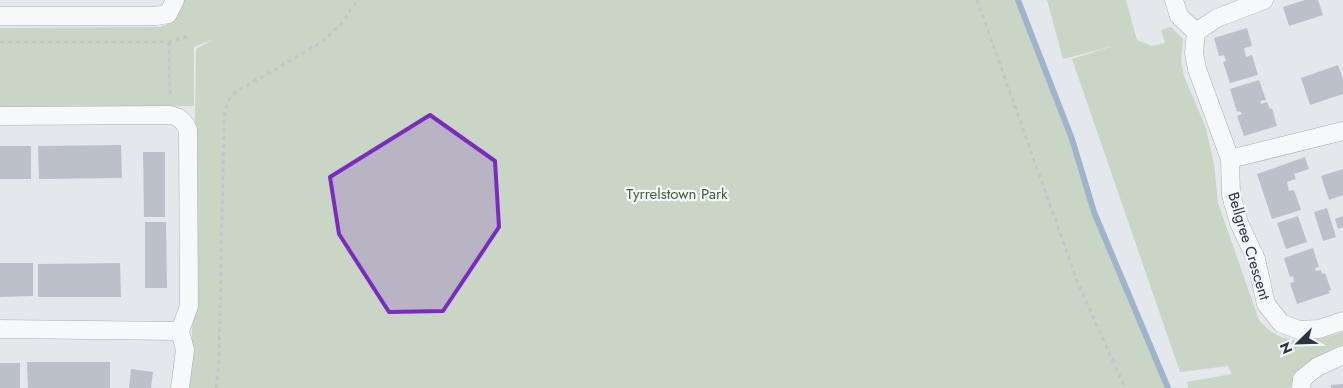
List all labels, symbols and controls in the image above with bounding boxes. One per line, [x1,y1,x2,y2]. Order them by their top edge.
park label: Tyrrelstown Park [626,183,728,205]
street label: Bellgree Crescent [1222,189,1276,303]
north arrow [1273,318,1323,368]
text: N [1275,339,1297,357]

